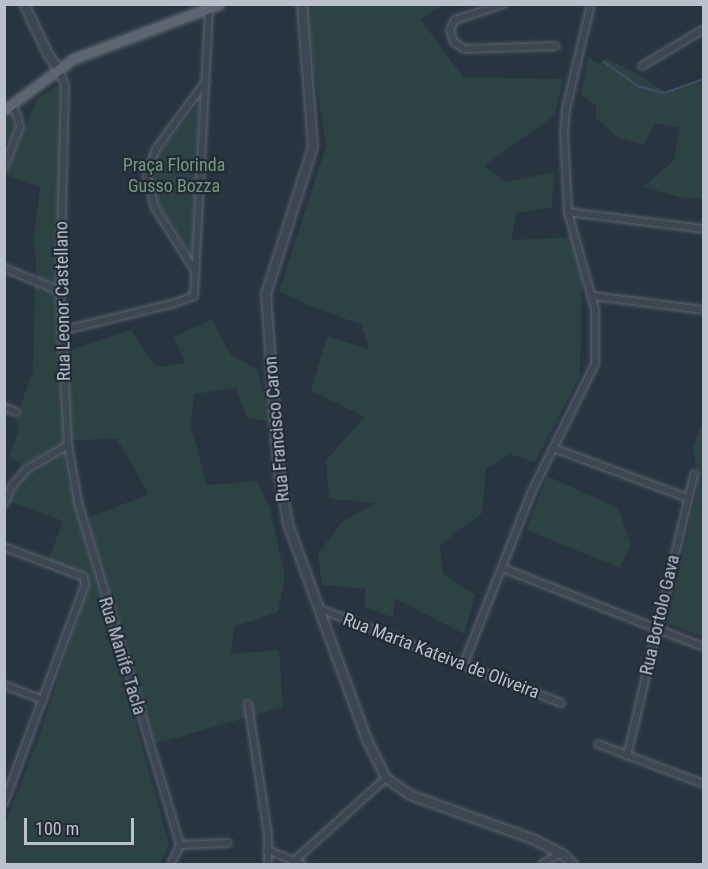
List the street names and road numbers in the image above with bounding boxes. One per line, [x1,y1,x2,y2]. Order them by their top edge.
street label: Rua Leonor Castellano [51,221,75,381]
street label: Rua Francisco Caron [260,355,294,503]
street label: Rua Bortolo Gava [636,553,684,677]
street label: Rua Manife Tacla [94,594,150,718]
street label: Rua Marta Kateiva de Oliveira [340,609,542,703]

